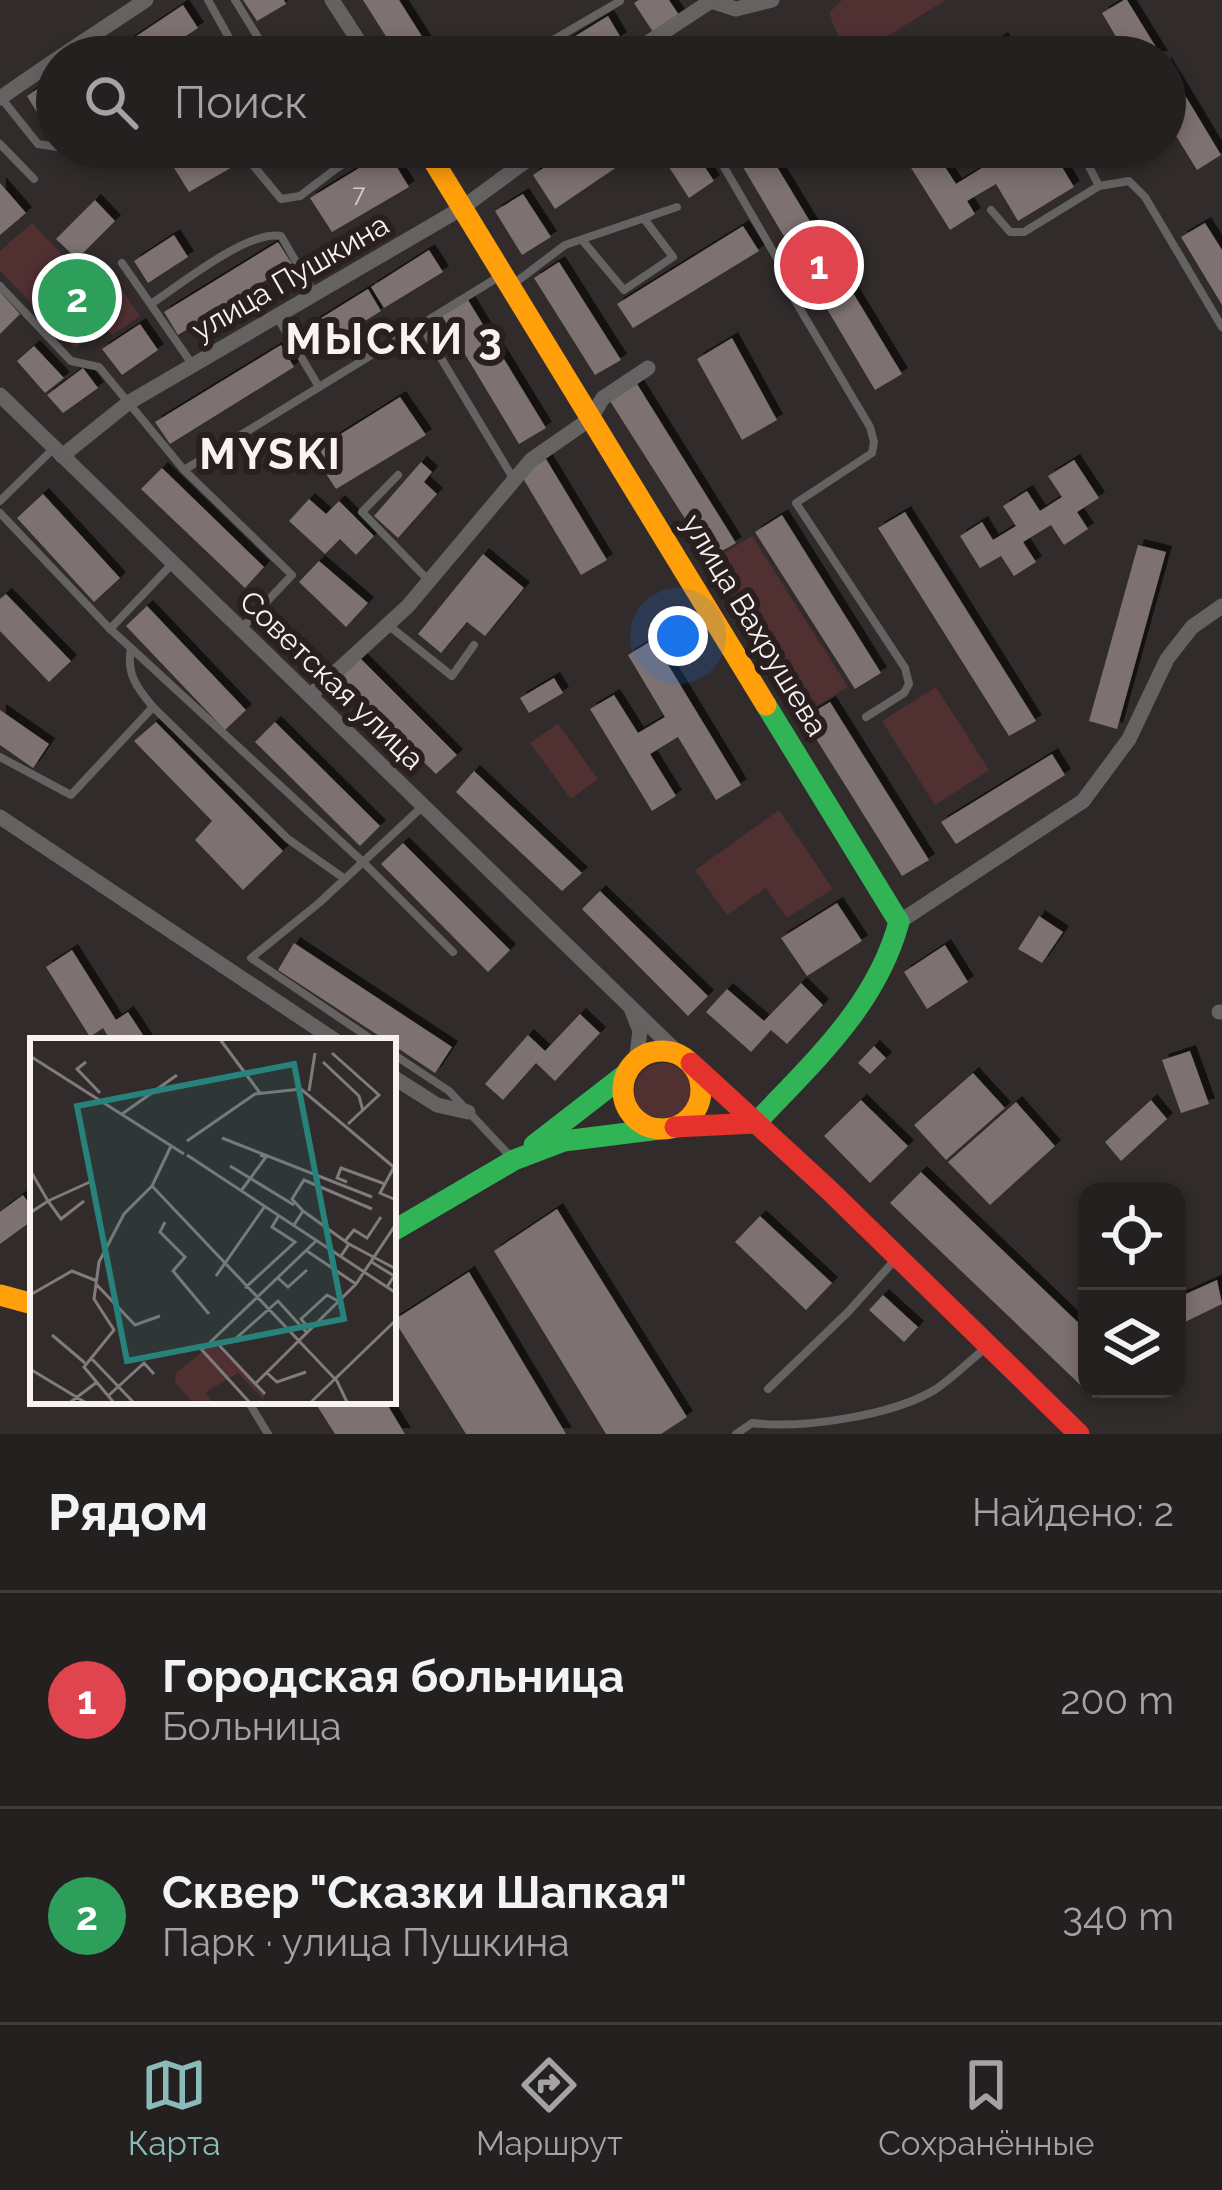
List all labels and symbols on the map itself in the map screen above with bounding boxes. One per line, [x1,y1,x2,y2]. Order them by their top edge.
house number: 7 [353,179,366,208]
street label: улица Пушкина [185,206,395,348]
pin: 1 [780,220,858,310]
pin: 2 [38,253,116,343]
district label: МЫСКИ 3 [285,315,505,364]
district label: MYSKI [199,430,343,479]
street label: улица Вахрушева [675,508,835,742]
street label: Советская улица [233,583,431,777]
your location [648,606,708,666]
inset map [30,1038,396,1404]

